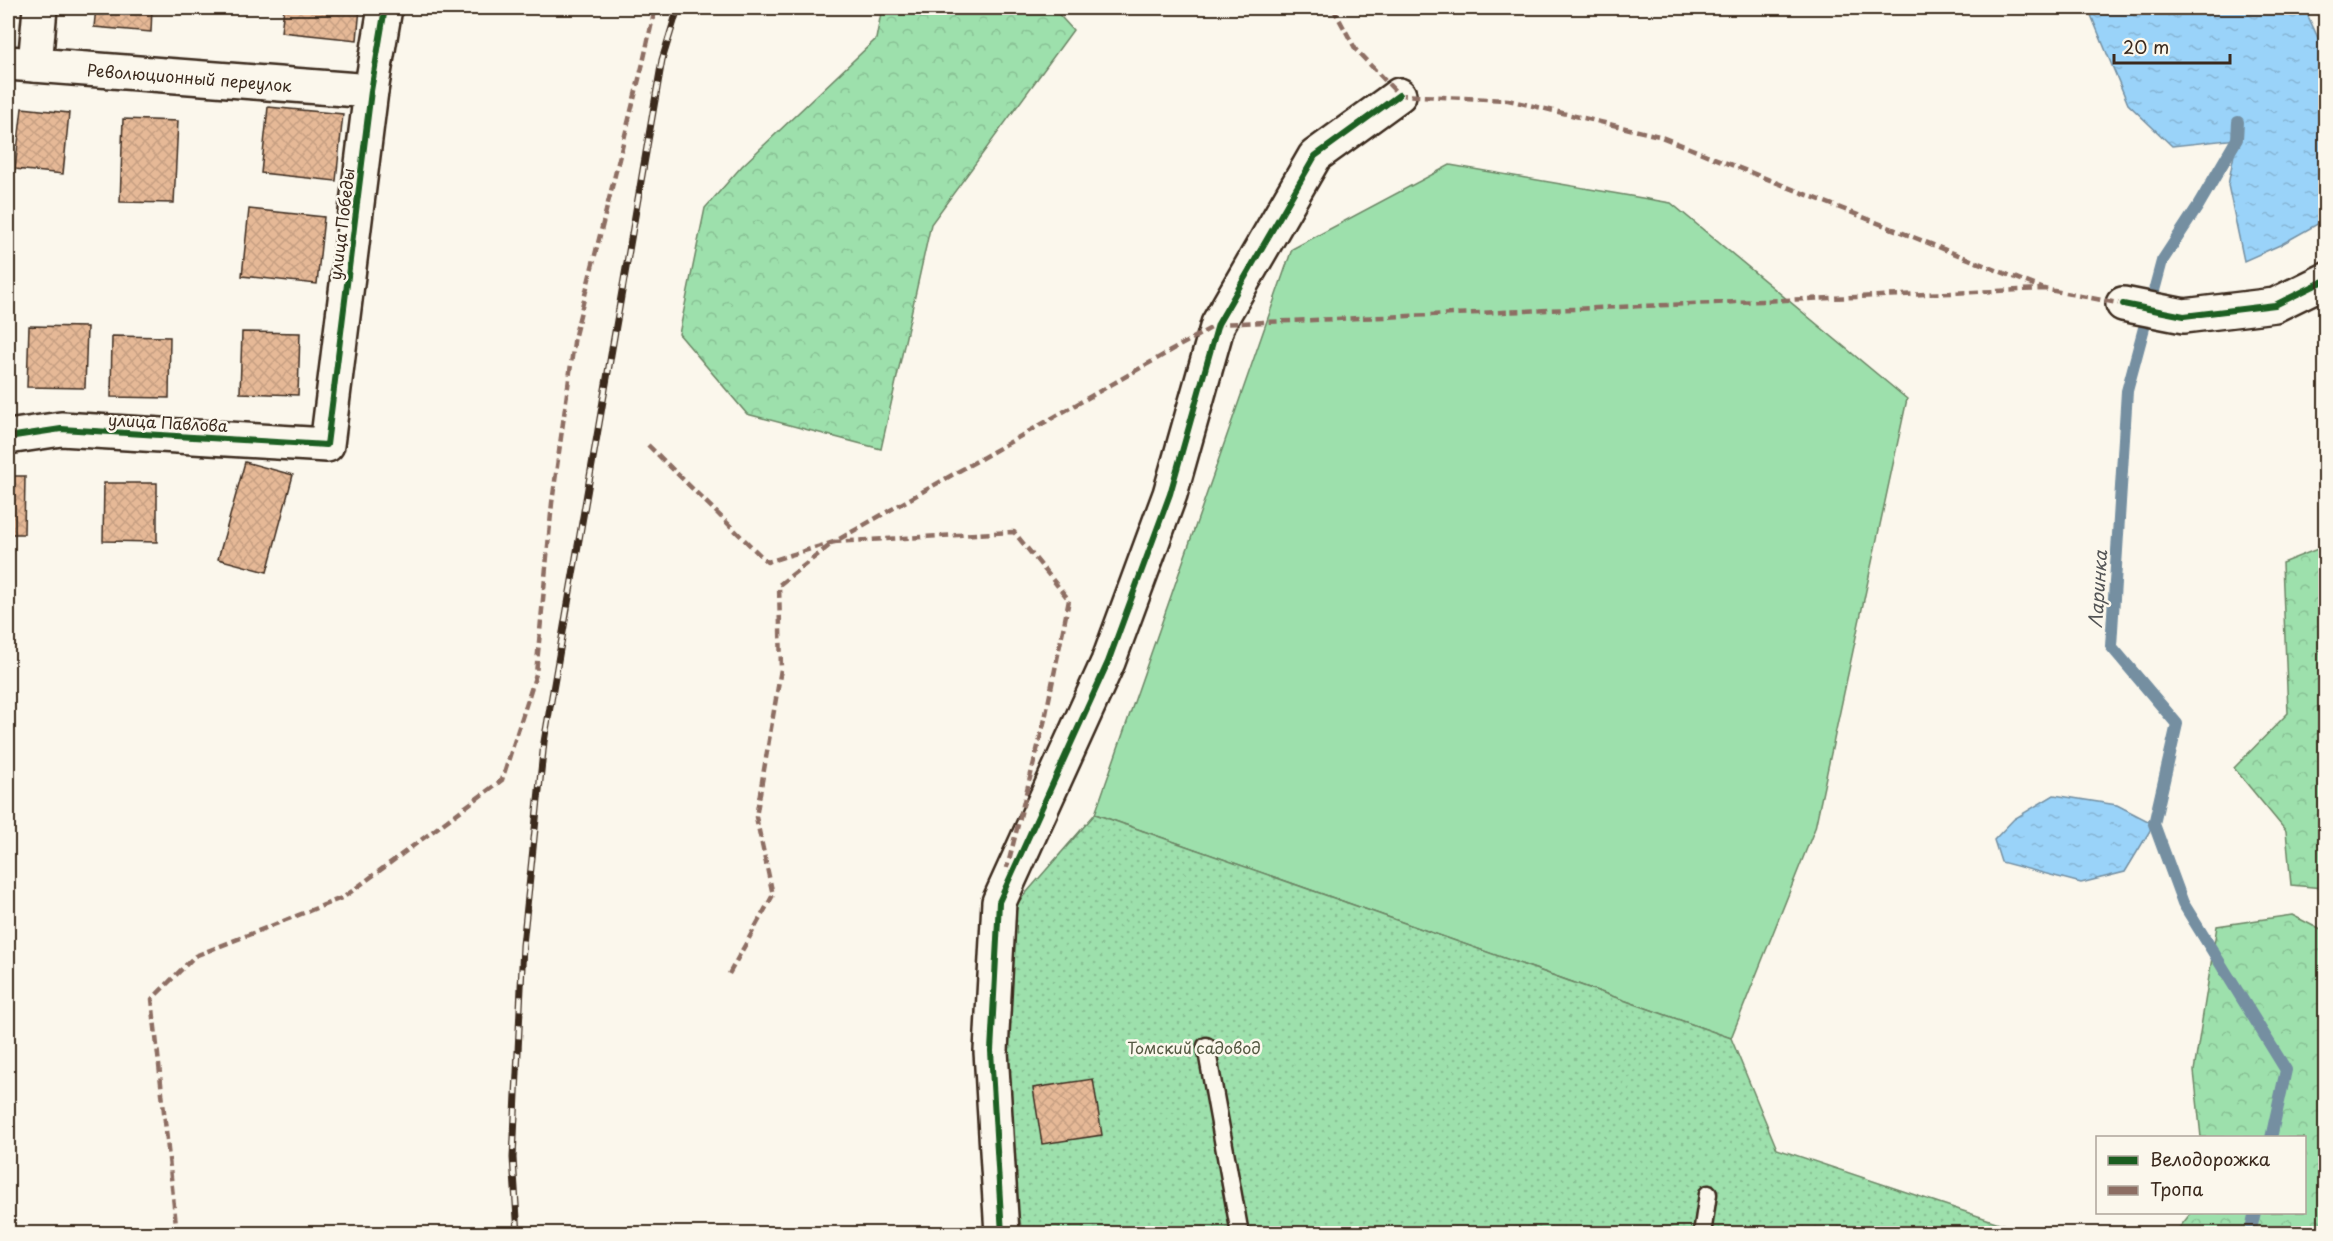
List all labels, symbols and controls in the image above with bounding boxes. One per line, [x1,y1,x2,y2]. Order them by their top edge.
scale bar [2114,27,2230,65]
text: 20 m [2123,33,2169,60]
street label: Революционный переулок [86,57,293,97]
street label: улица Победы [322,167,360,281]
street label: улица Павлова [108,407,228,437]
water label: Ларинка [2081,549,2113,629]
park label: Томский садовод [1127,1035,1261,1059]
legend [2096,1136,2306,1214]
text: Велодорожка [2150,1145,2271,1172]
text: Тропа [2150,1175,2203,1202]

